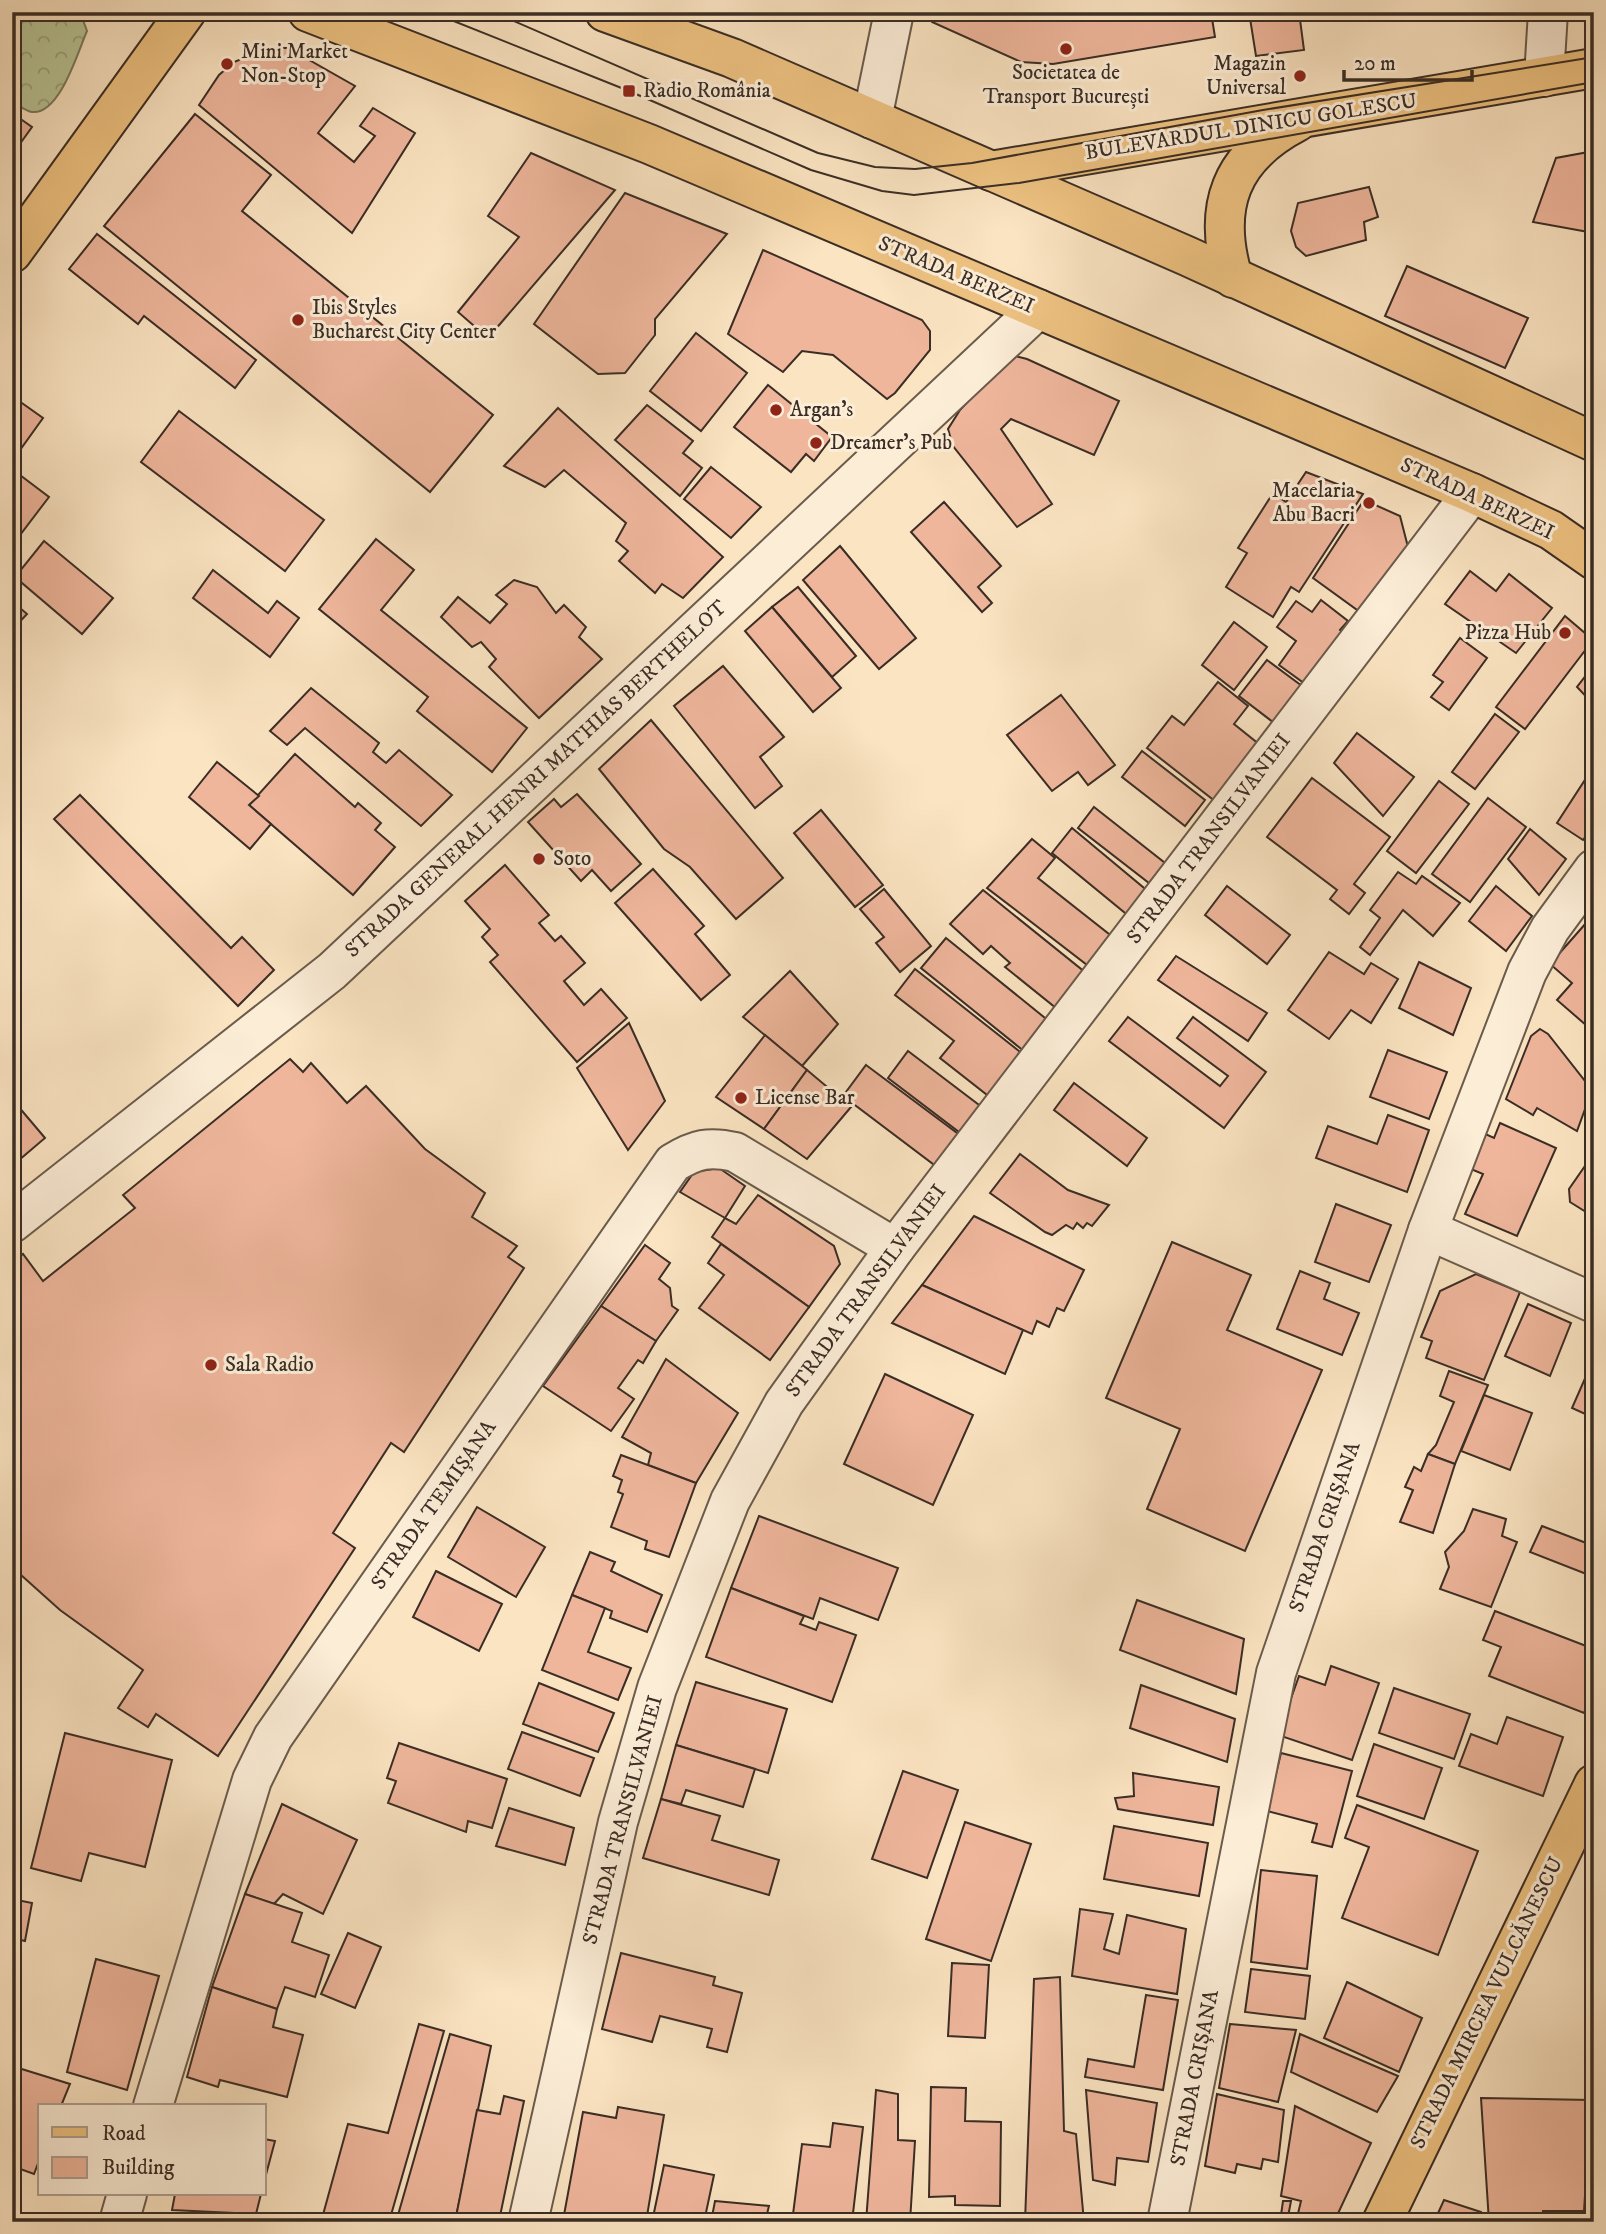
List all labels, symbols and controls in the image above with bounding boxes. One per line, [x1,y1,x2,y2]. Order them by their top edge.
scale bar [1344,38,1471,82]
place label: Mini Market Non-Stop [241,39,348,89]
marker: Societatea de Transport București [1058,41,1074,57]
place label: Magazin Universal [1206,51,1287,101]
text: 20 m [1354,51,1396,77]
marker: Mini Market Non-Stop [219,56,235,72]
place label: Societatea de Transport București [983,60,1149,110]
marker: Magazin Universal [1292,68,1308,84]
place label: Radio România [643,78,771,104]
marker: Radio România [621,83,637,99]
street label: BULEVARDUL DINICU GOLESCU [1083,88,1419,166]
street label: STRADA BERZEI [874,230,1038,320]
place label: Ibis Styles Bucharest City Center [312,295,497,345]
marker: Ibis Styles Bucharest City Center [290,312,306,328]
place label: Argan's [790,397,853,423]
marker: Argan's [768,402,784,418]
place label: Dreamer's Pub [830,430,952,456]
marker: Dreamer's Pub [808,435,824,451]
street label: STRADA BERZEI [1396,452,1558,546]
place label: Macelaria Abu Bacri [1272,478,1355,528]
marker: Macelaria Abu Bacri [1361,495,1377,511]
street label: STRADA GENERAL HENRI MATHIAS BERTHELOT [340,595,732,963]
place label: Pizza Hub [1464,620,1551,646]
marker: Pizza Hub [1557,625,1573,641]
street label: STRADA TRANSILVANIEI [1121,729,1297,949]
place label: Soto [553,846,591,872]
marker: Soto [531,851,547,867]
place label: License Bar [755,1085,855,1111]
marker: License Bar [733,1090,749,1106]
street label: STRADA TRANSILVANIEI [780,1180,952,1402]
place label: Sala Radio [225,1352,314,1378]
marker: Sala Radio [203,1357,219,1373]
street label: STRADA TEMIȘANA [366,1415,503,1595]
street label: STRADA CRIȘANA [1284,1438,1367,1616]
street label: STRADA TRANSILVANIEI [577,1693,669,1947]
street label: STRADA MIRCEA VULCĂNESCU [1403,1852,1569,2153]
street label: STRADA CRIȘANA [1165,1987,1225,2168]
legend [38,2104,266,2196]
text: Road [102,2121,146,2147]
text: Building [102,2155,175,2181]

